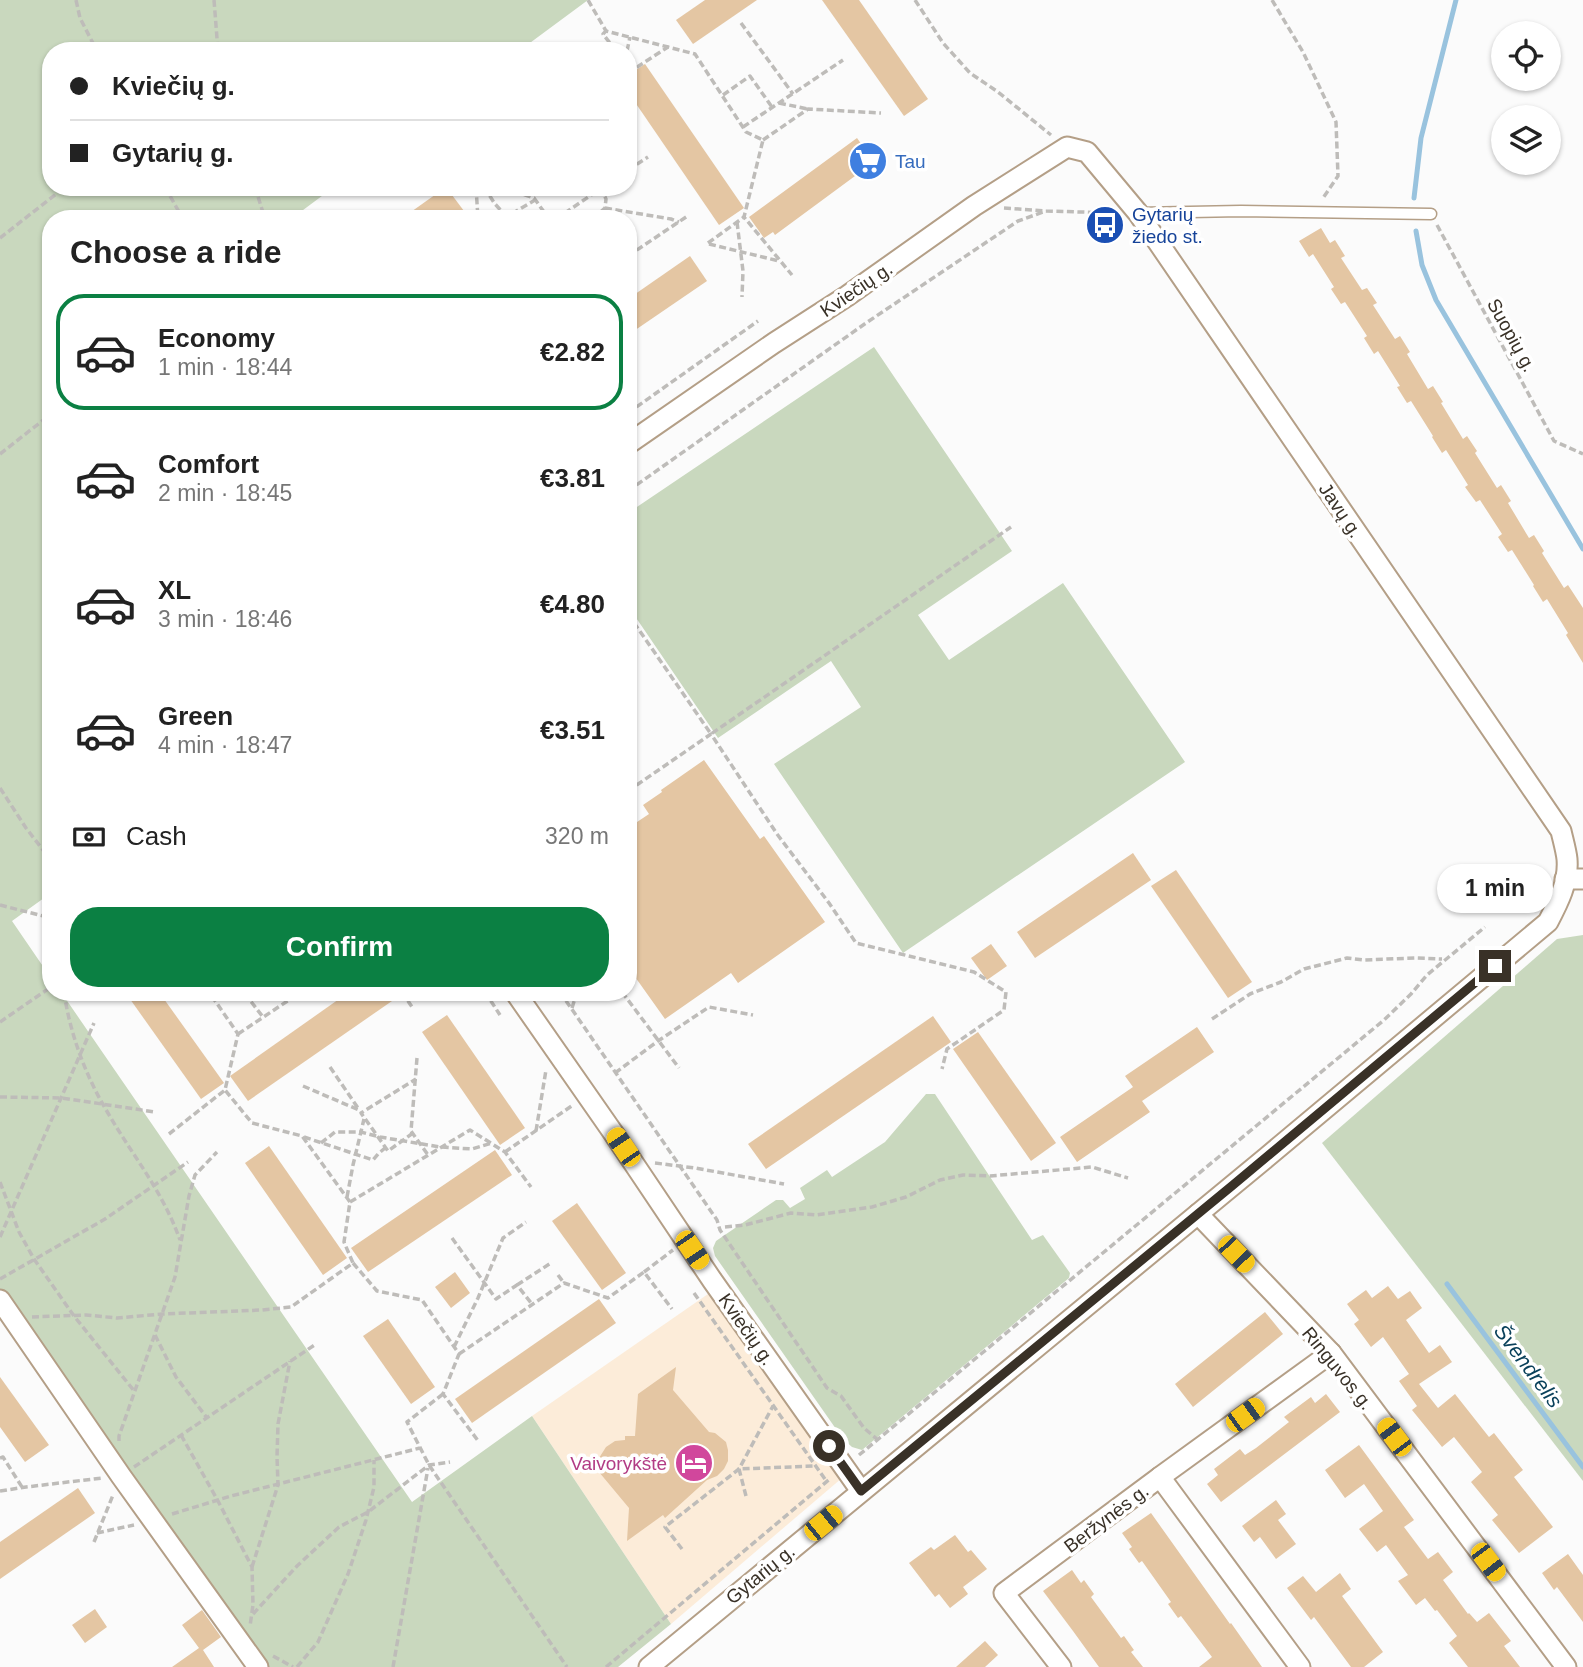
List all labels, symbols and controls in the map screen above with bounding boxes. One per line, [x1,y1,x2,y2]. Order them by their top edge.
map controls [1491,21,1561,175]
button: locate [1491,21,1561,91]
text: Kviečių g. [112,71,235,101]
button: layers [1491,105,1561,175]
text: Gytarių g. [112,138,233,168]
supermarket icon: Tau [847,140,889,182]
place label: Tau [895,151,926,172]
bus stop icon: Gytarių žiedo st. [1084,204,1126,246]
place label: Gytarių žiedo st. [1132,204,1203,247]
text: Choose a ride [70,234,282,270]
street label: Kviečių g. [816,258,896,321]
street label: Suopių g. [1483,295,1540,375]
icon: car [74,321,137,384]
text: Economy [158,323,275,353]
text: €2.82 [540,337,605,367]
text: 1 min · 18:44 [158,354,292,380]
icon: car [74,447,137,510]
text: Comfort [158,449,259,479]
text: €3.81 [540,463,605,493]
street label: Javų g. [1315,479,1366,542]
text: 2 min · 18:45 [158,480,292,506]
icon: car [74,573,137,636]
text: XL [158,575,191,605]
text: €4.80 [540,589,605,619]
text: 3 min · 18:46 [158,606,292,632]
icon: car [74,699,137,762]
text: Green [158,701,233,731]
text: €3.51 [540,715,605,745]
text: 4 min · 18:47 [158,732,292,758]
icon: cash [70,818,108,856]
text: Cash [126,821,187,851]
text: 320 m [545,823,609,849]
callout: 1 min [1437,864,1553,914]
text: 1 min [1465,875,1525,901]
button: Confirm [70,907,609,987]
route end [1479,950,1511,982]
car [603,1124,644,1170]
car [672,1227,713,1273]
car [1214,1232,1259,1276]
street label: Kviečių g. [714,1290,779,1369]
water label: Švendrelis [1490,1320,1567,1412]
street label: Ringuvos g. [1298,1323,1377,1414]
car [1222,1394,1269,1436]
car [1373,1414,1416,1460]
route start [813,1430,845,1462]
hotel icon: Vaivorykštė [673,1442,715,1484]
place label: Vaivorykštė [570,1453,667,1474]
street label: Beržynės g. [1060,1480,1153,1557]
car [801,1502,846,1544]
car [1467,1539,1510,1585]
street label: Gytarių g. [722,1540,799,1608]

